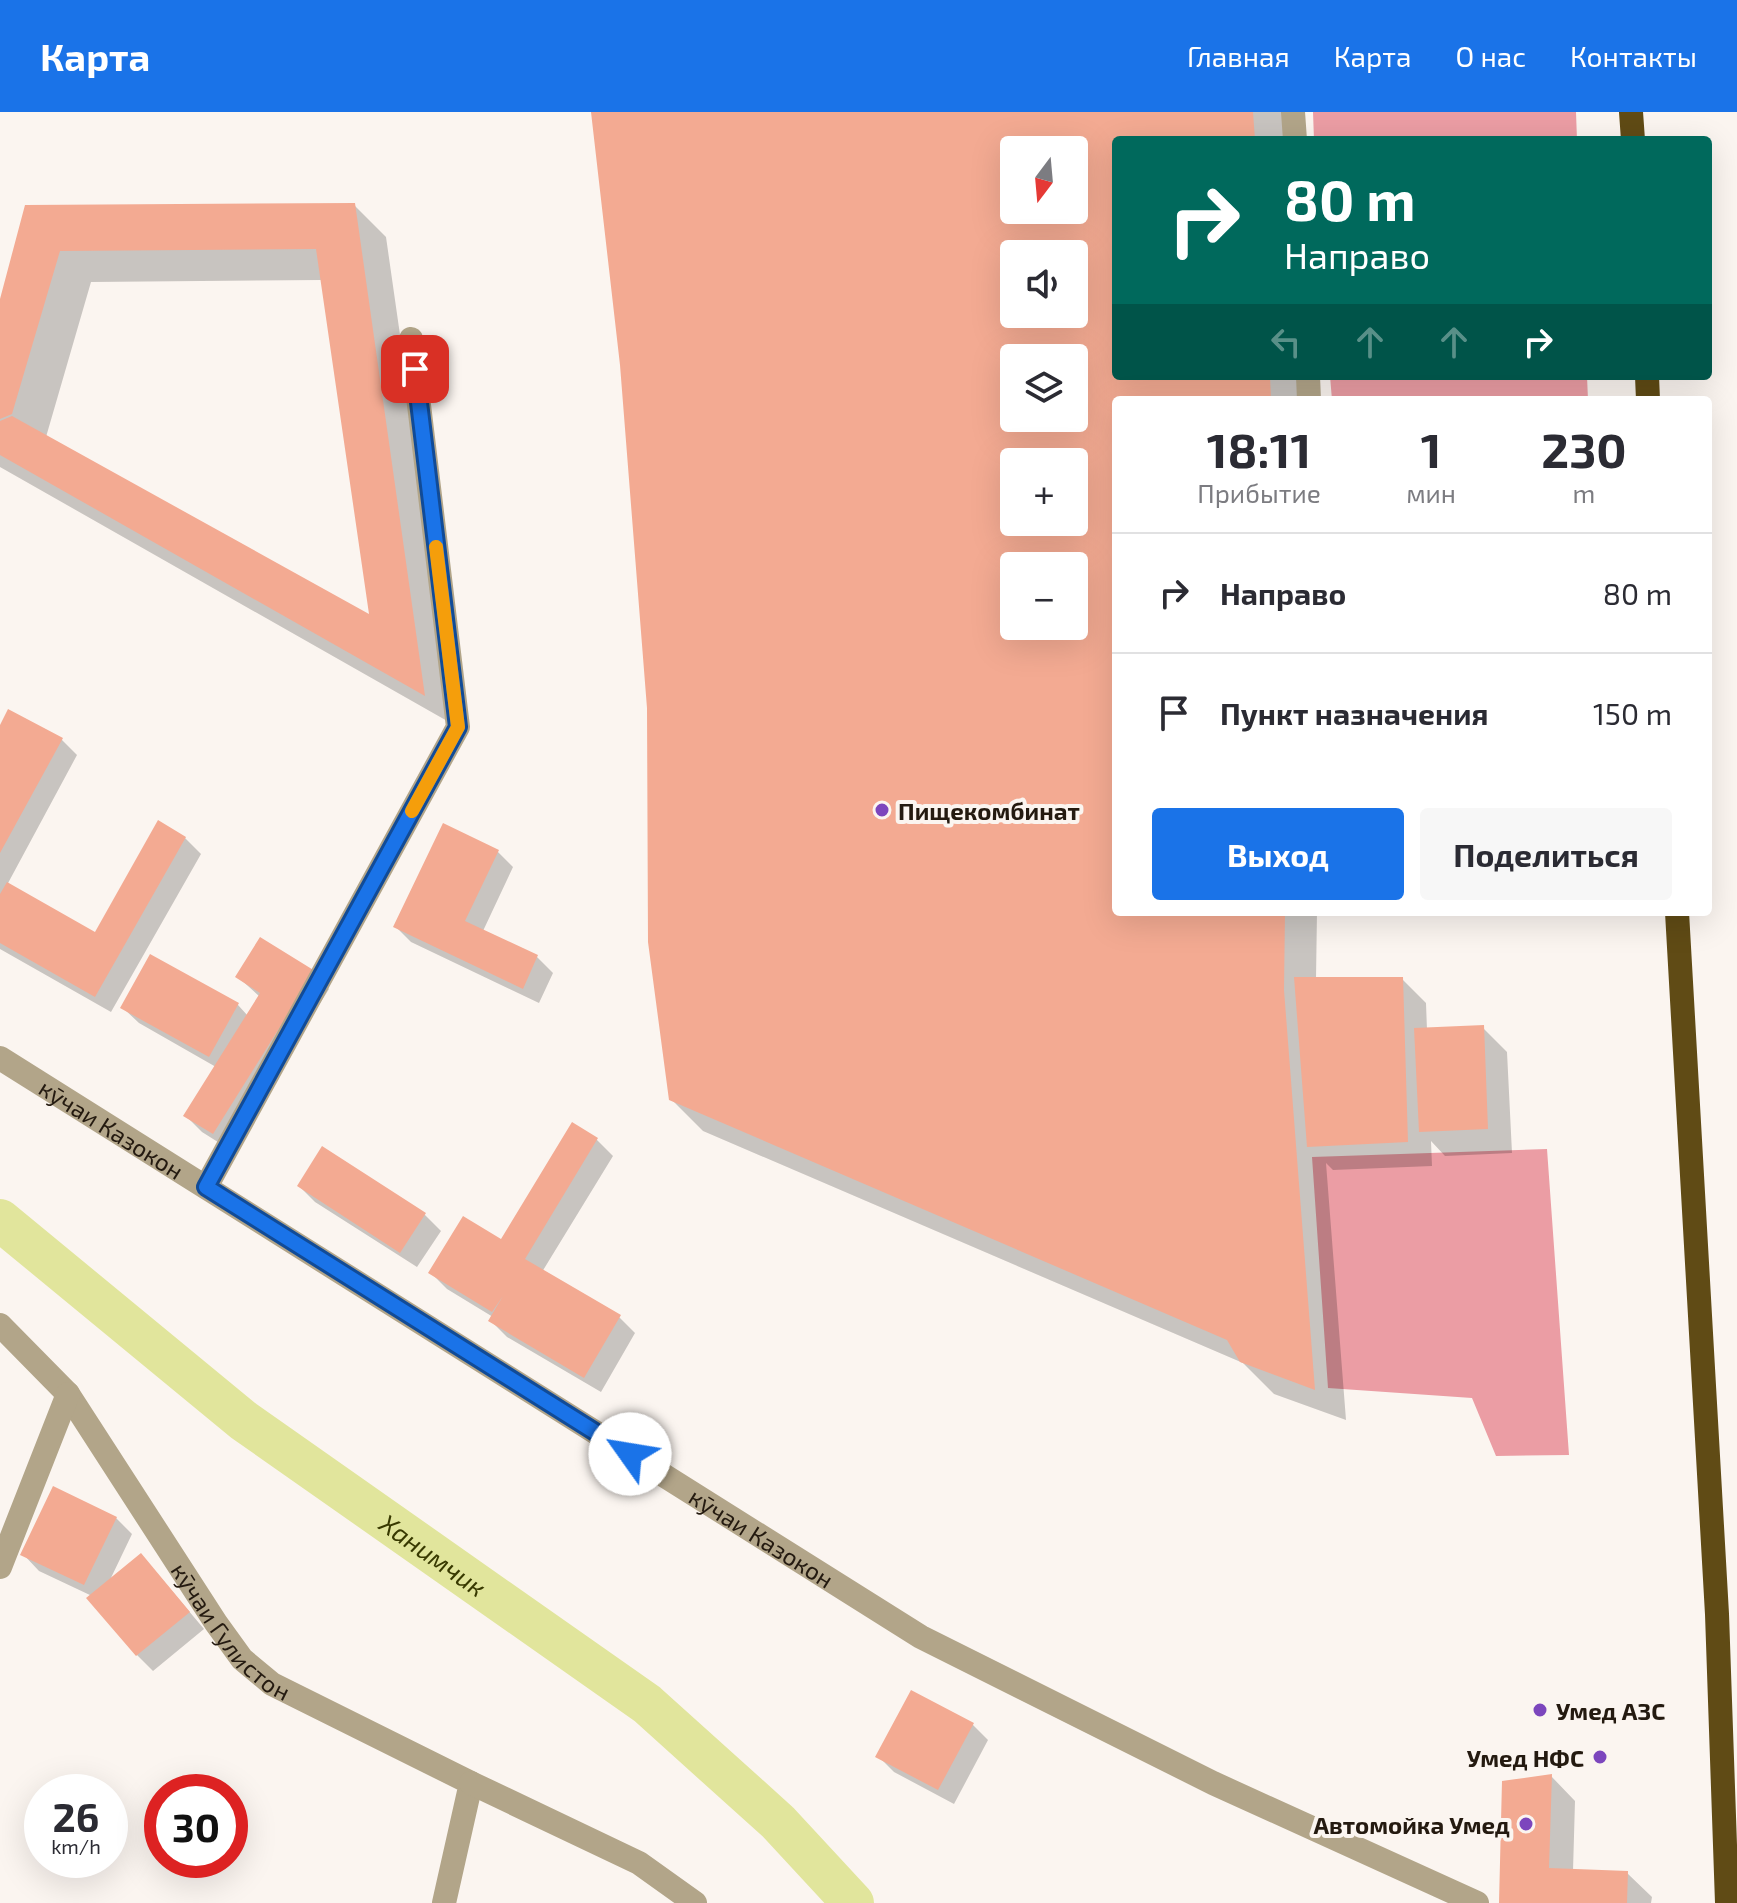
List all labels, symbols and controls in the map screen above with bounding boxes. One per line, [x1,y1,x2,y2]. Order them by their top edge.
text: Карта [40,33,150,79]
text: Главная [1187,39,1290,73]
text: Карта [1334,39,1412,73]
text: О нас [1456,39,1526,73]
text: Контакты [1570,39,1697,73]
north arrow [1000,136,1088,224]
map controls [1000,136,1088,640]
text: 80 m [1284,165,1416,232]
icon: right [1152,168,1256,272]
text: Направо [1284,233,1430,276]
button: sound [1000,240,1088,328]
icon: left [1264,320,1308,364]
icon: ahead [1348,320,1392,364]
icon: ahead [1432,320,1476,364]
icon: right [1516,320,1560,364]
pin [381,335,449,403]
button: layers [1000,344,1088,432]
icon: arrive [393,347,437,391]
text: 18:11 [1207,420,1311,478]
text: 1 [1421,420,1441,478]
text: 230 [1541,420,1627,478]
button: + [1000,448,1088,536]
text: Прибытие [1197,477,1321,508]
text: мин [1406,477,1456,508]
text: m [1573,477,1595,508]
button: − [1000,552,1088,640]
icon: right [1152,571,1196,615]
text: Направо [1220,575,1346,611]
text: 80 m [1603,575,1672,611]
icon: arrive [1152,691,1196,735]
text: Пункт назначения [1220,695,1488,731]
text: 150 m [1593,695,1672,731]
place label: Пищекомбинат [898,796,1080,825]
marker: Пищекомбинат [873,801,891,819]
button: Выход [1152,808,1404,900]
button: Поделиться [1420,808,1672,900]
street label: кӯчаи Казокон [34,1072,189,1184]
position arrow [588,1412,672,1496]
street label: кӯчаи Казокон [684,1481,839,1593]
water label: Ханимчик [374,1506,493,1602]
street label: кӯчаи Гулистон [166,1557,295,1705]
place label: Умед АЗС [1556,1696,1665,1725]
marker: Умед АЗС [1531,1701,1549,1719]
place label: Умед НФС [1467,1743,1584,1772]
marker: Умед НФС [1591,1748,1609,1766]
speed limit sign: 30 [144,1774,248,1878]
text: 26 [53,1792,99,1840]
place label: Автомойка Умед [1313,1810,1510,1839]
marker: Автомойка Умед [1517,1815,1535,1833]
text: km/h [51,1834,101,1858]

